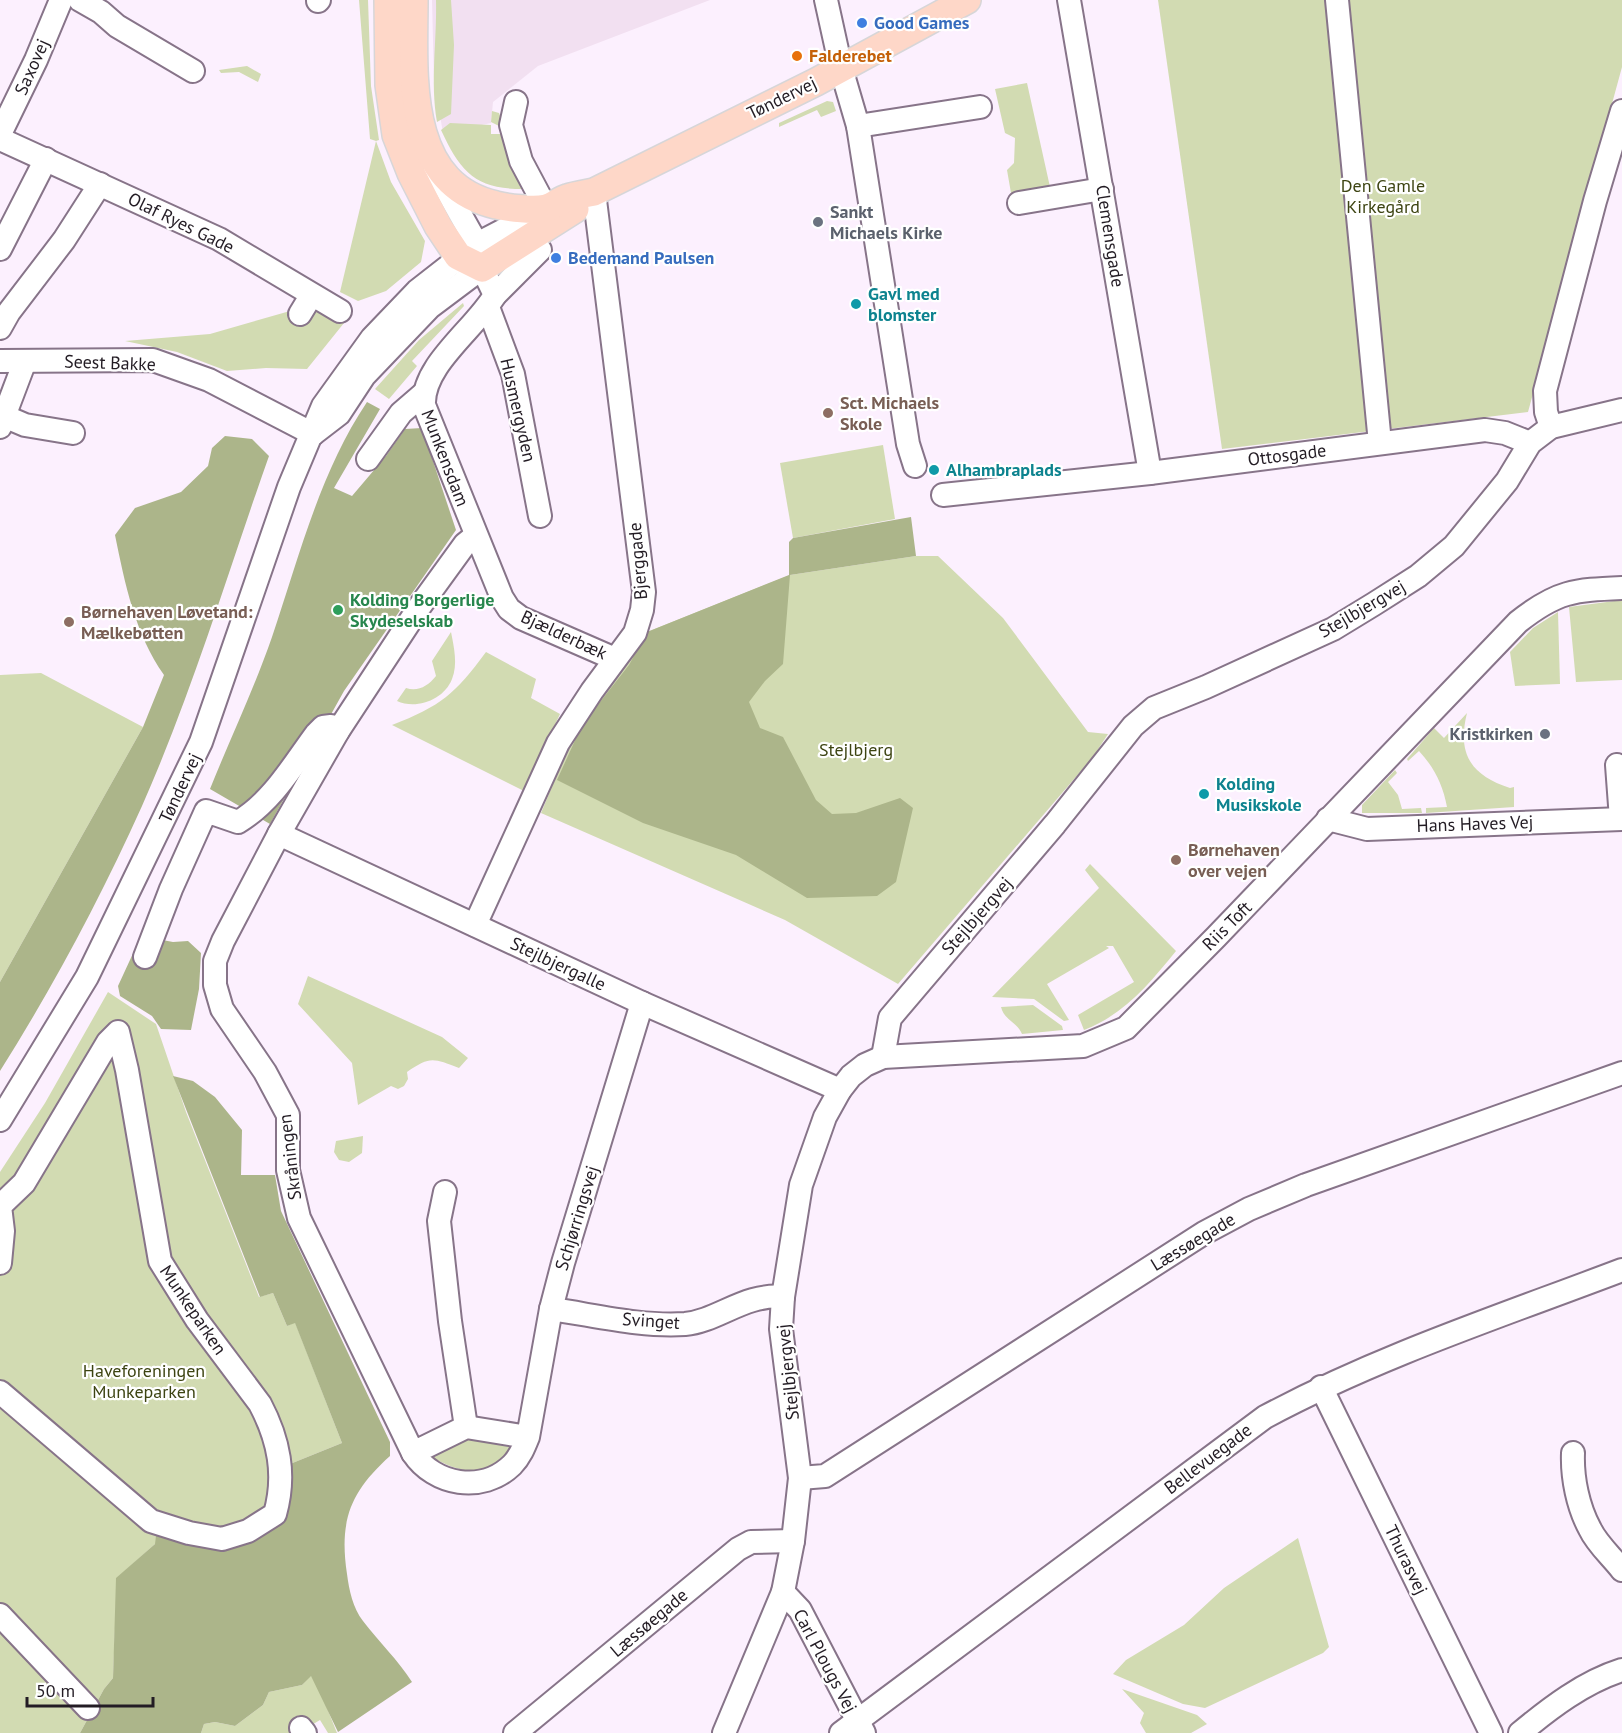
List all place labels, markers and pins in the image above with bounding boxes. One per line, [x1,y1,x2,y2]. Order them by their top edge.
place label: Good Games [874,11,970,34]
marker: Good Games [855,16,869,30]
place label: Falderebet [809,44,892,67]
marker: Falderebet [790,49,804,63]
place label: Sankt Michaels Kirke [830,200,942,244]
marker: Sankt Michaels Kirke [811,215,825,229]
place label: Bedemand Paulsen [568,246,714,269]
marker: Bedemand Paulsen [549,251,563,265]
place label: Gavl med blomster [868,282,940,326]
marker: Gavl med blomster [849,297,863,311]
place label: Sct. Michaels Skole [840,391,940,435]
marker: Sct. Michaels Skole [821,406,835,420]
place label: Alhambraplads [946,458,1062,481]
marker: Alhambraplads [927,463,941,477]
place label: Kolding Borgerlige Skydeselskab [350,588,494,632]
place label: Børnehaven Løvetand: Mælkebøtten [81,600,253,644]
marker: Kolding Borgerlige Skydeselskab [331,603,345,617]
marker: Børnehaven Løvetand: Mælkebøtten [62,615,76,629]
place label: Kristkirken [1450,722,1533,745]
marker: Kristkirken [1538,727,1552,741]
place label: Kolding Musikskole [1216,772,1302,816]
marker: Kolding Musikskole [1197,787,1211,801]
place label: Børnehaven over vejen [1188,838,1280,882]
marker: Børnehaven over vejen [1169,853,1183,867]

